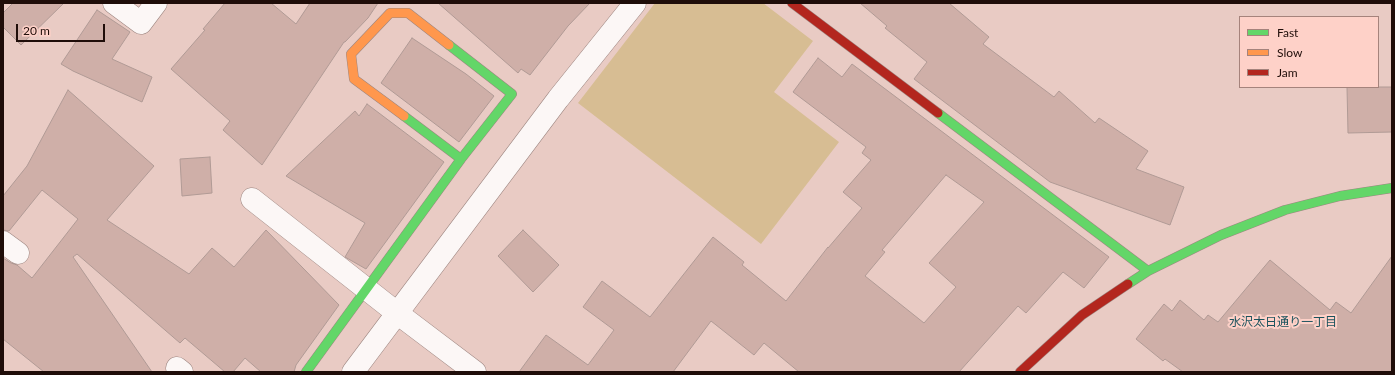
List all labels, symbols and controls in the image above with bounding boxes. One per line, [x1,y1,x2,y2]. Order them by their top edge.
scale bar [18,16,107,42]
legend [1239,16,1379,88]
text: 20 m [23,23,50,38]
text: Fast [1277,25,1298,40]
text: Slow [1277,45,1302,60]
text: Jam [1277,65,1298,80]
district label: 水沢太日通り一丁目 [1229,315,1337,329]

